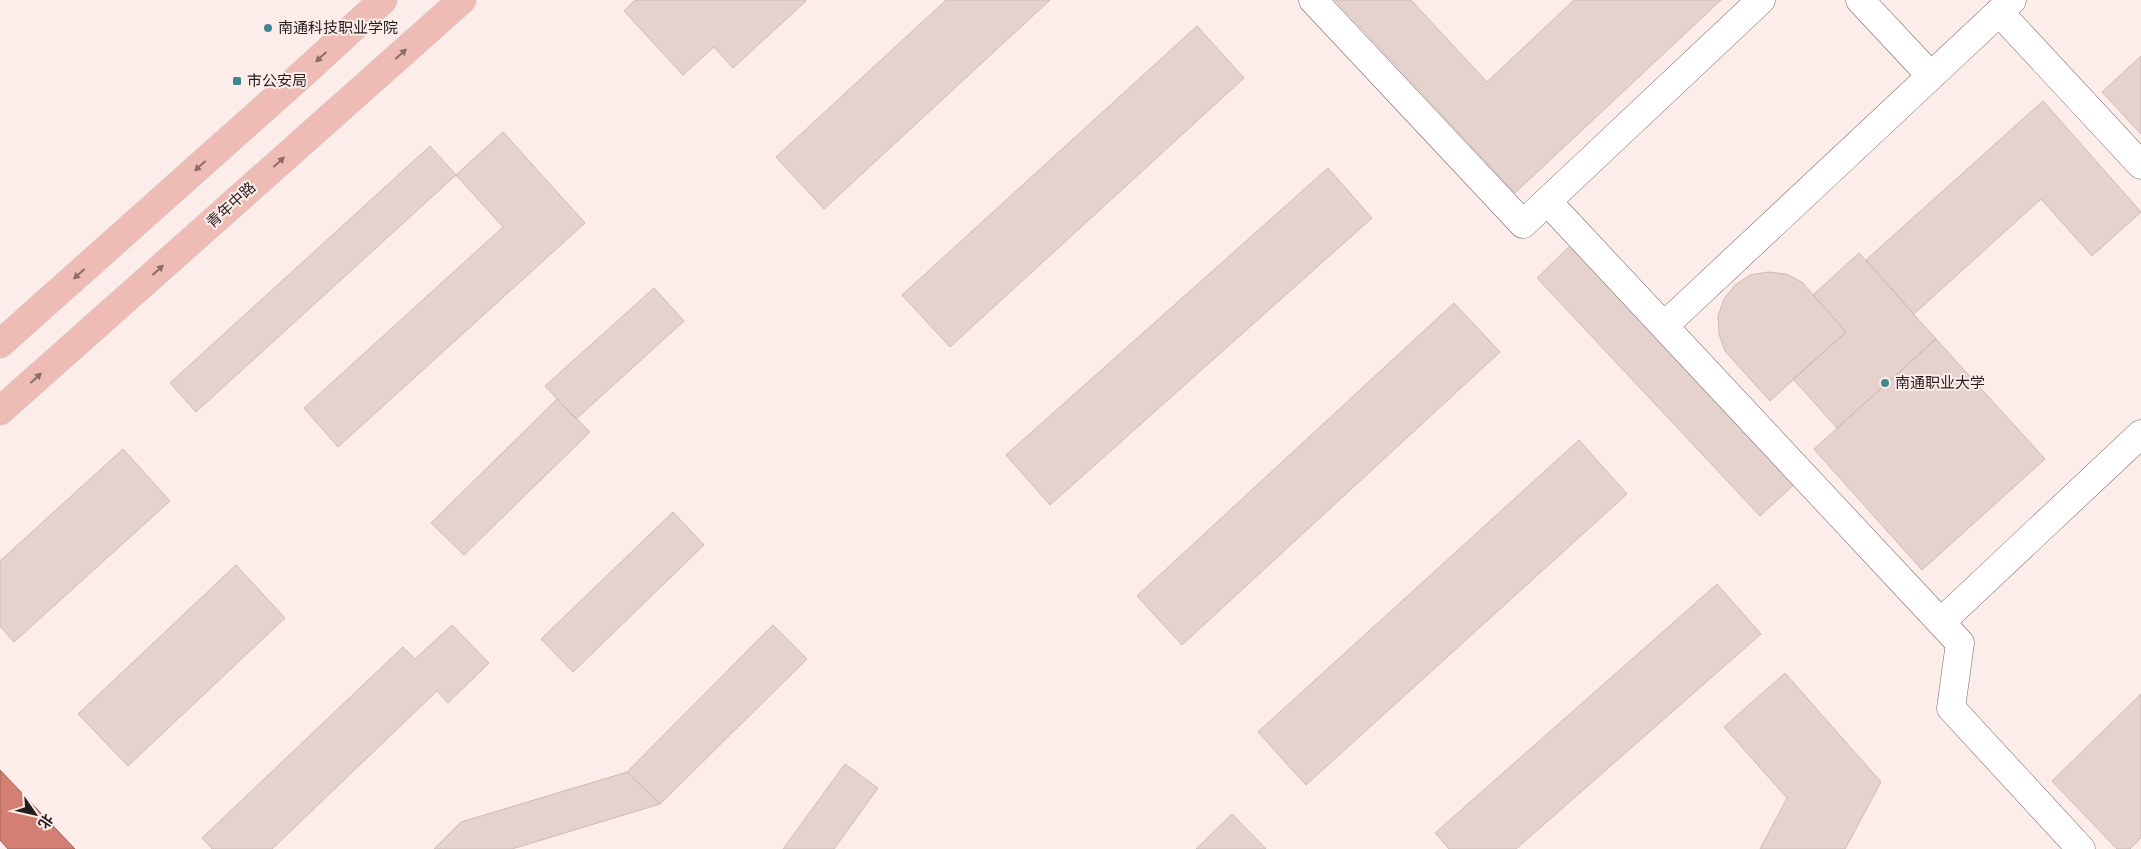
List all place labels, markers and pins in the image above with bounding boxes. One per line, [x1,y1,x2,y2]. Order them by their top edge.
place label: 南通科技职业学院 [278,19,398,37]
marker: 南通科技职业学院 [262,22,274,34]
place label: 市公安局 [247,72,307,90]
marker: 市公安局 [231,75,243,87]
place label: 南通职业大学 [1895,374,1985,392]
marker: 南通职业大学 [1879,377,1891,389]

